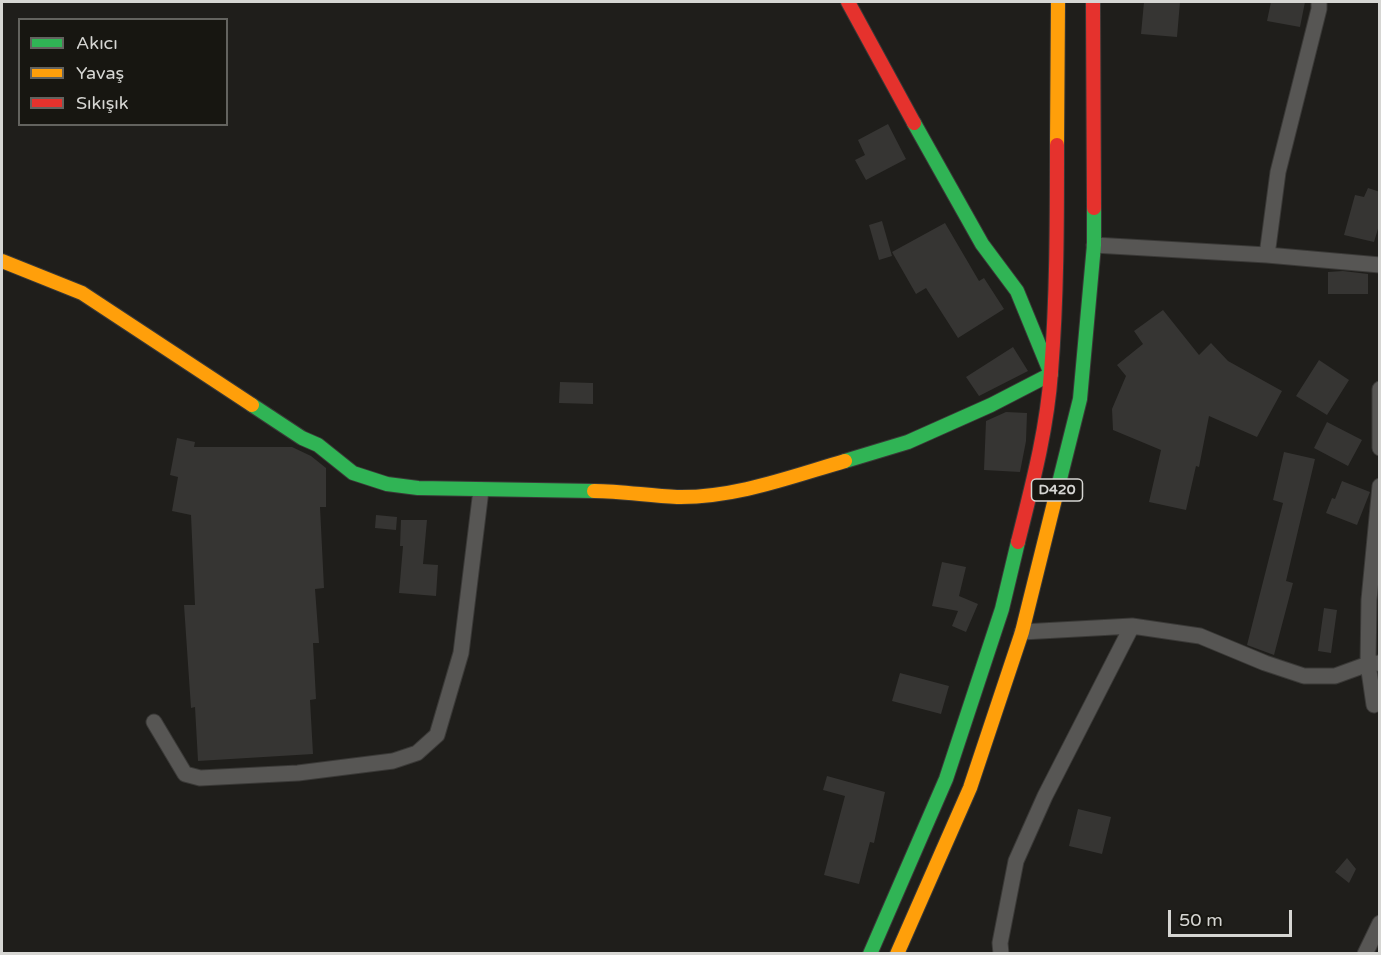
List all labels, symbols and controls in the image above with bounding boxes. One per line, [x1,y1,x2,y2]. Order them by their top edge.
legend [18,18,228,126]
text: Akıcı [76,32,118,54]
text: Yavaş [76,62,124,84]
text: Sıkışık [76,92,129,114]
road number: D420 [1032,479,1082,501]
scale bar [1171,898,1296,936]
text: 50 m [1179,909,1223,931]

